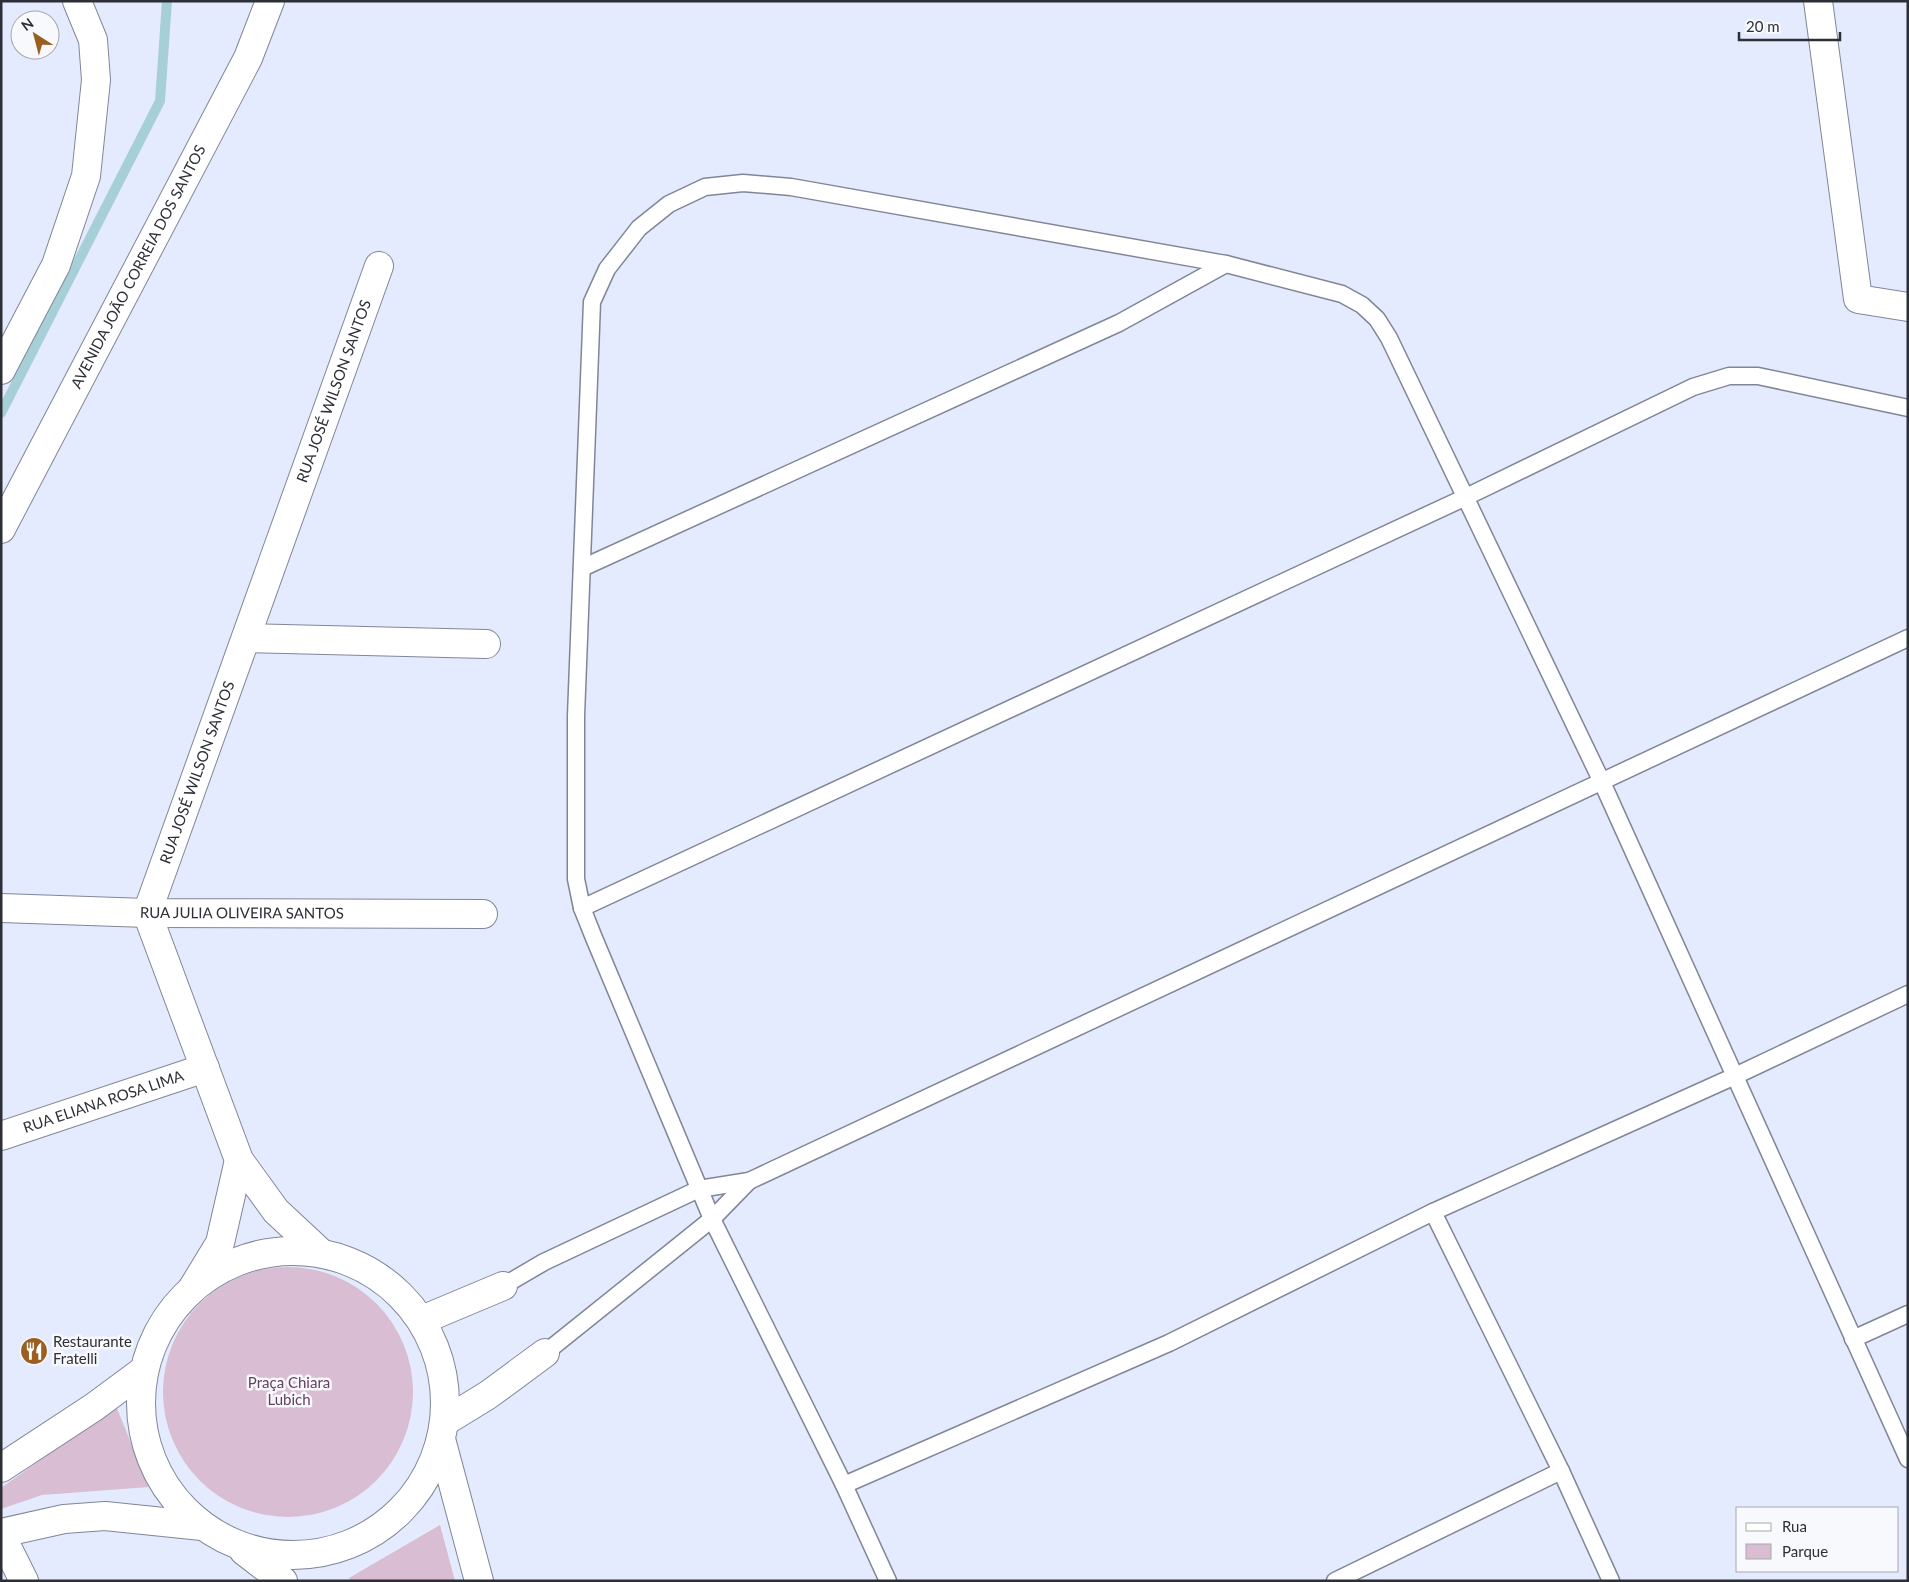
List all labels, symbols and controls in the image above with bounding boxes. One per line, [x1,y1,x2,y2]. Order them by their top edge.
north arrow [10,10,60,60]
scale bar [1739,10,1840,42]
text: N [18,14,36,34]
text: 20 m [1746,17,1780,35]
street label: AVENIDA JOÃO CORREIA DOS SANTOS [66,142,209,391]
street label: RUA JOSÉ WILSON SANTOS [292,297,374,485]
street label: RUA JOSÉ WILSON SANTOS [155,678,237,866]
street label: RUA JULIA OLIVEIRA SANTOS [140,903,344,922]
street label: RUA ELIANA ROSA LIMA [21,1066,187,1136]
place label: Restaurante Fratelli [53,1332,132,1367]
restaurant icon: Restaurante Fratelli [19,1336,49,1366]
park label: Praça Chiara Lubich [248,1373,330,1408]
legend [1736,1507,1899,1572]
text: Rua [1782,1517,1807,1535]
text: Parque [1782,1542,1828,1560]

